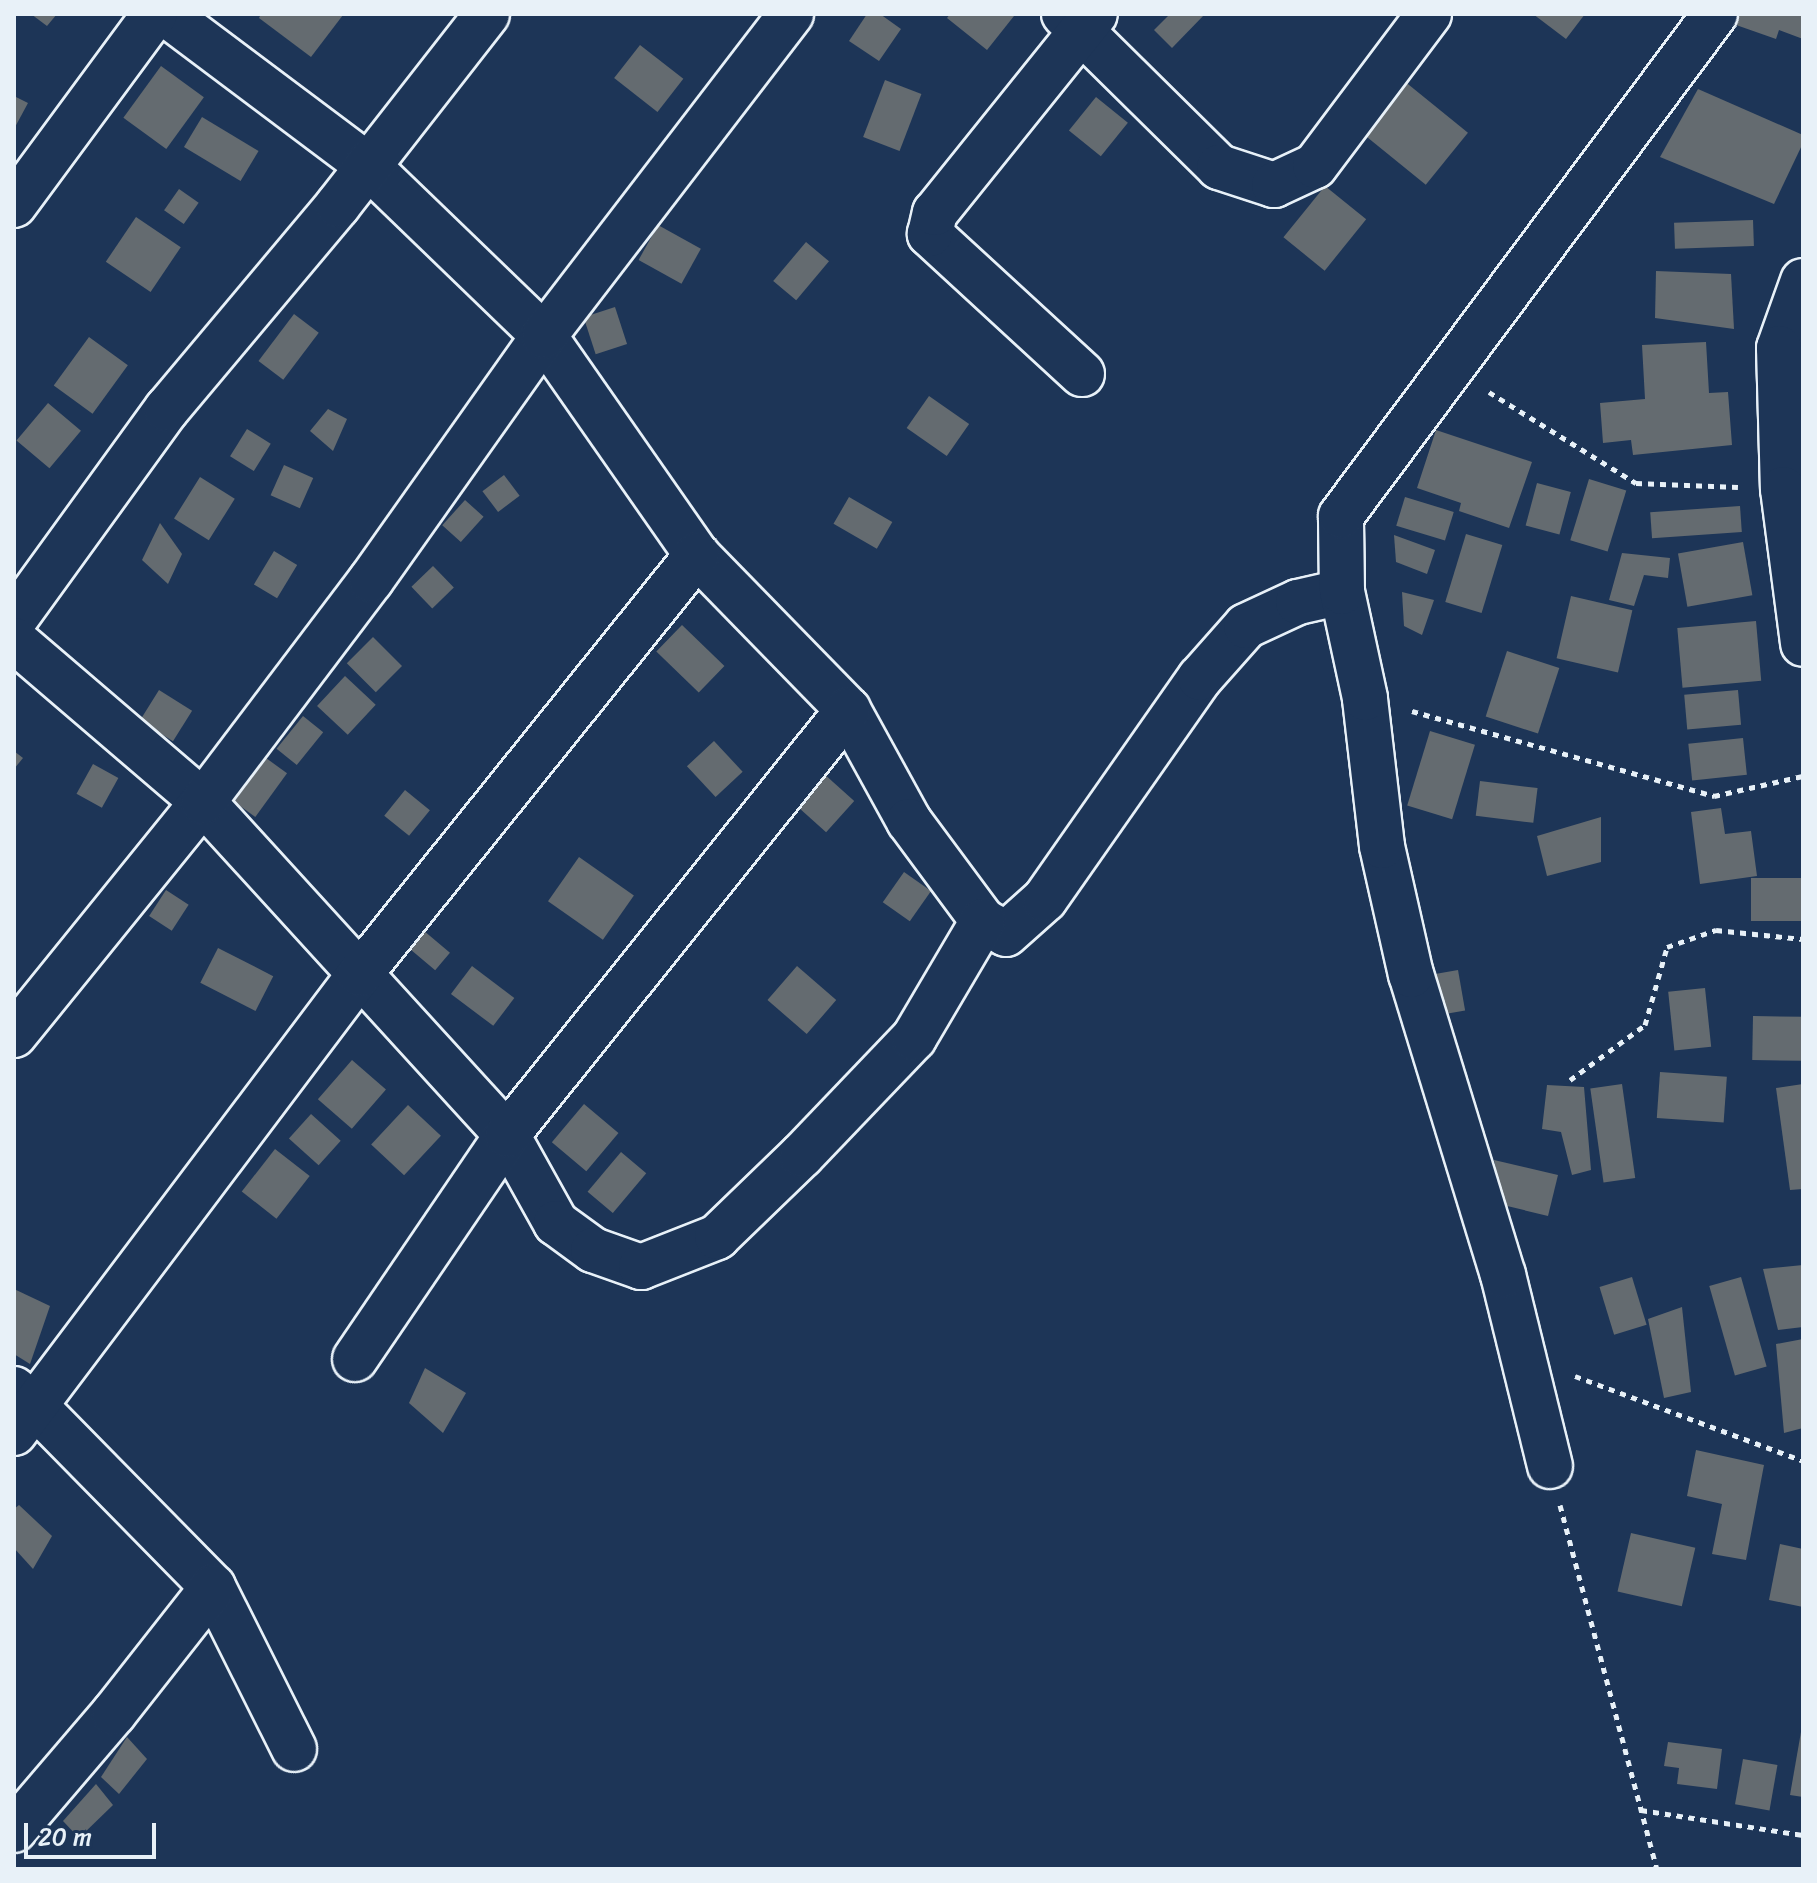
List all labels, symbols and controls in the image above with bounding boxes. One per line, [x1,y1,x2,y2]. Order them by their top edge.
scale bar [28,1807,160,1857]
text: 20 m [38,1816,92,1858]

